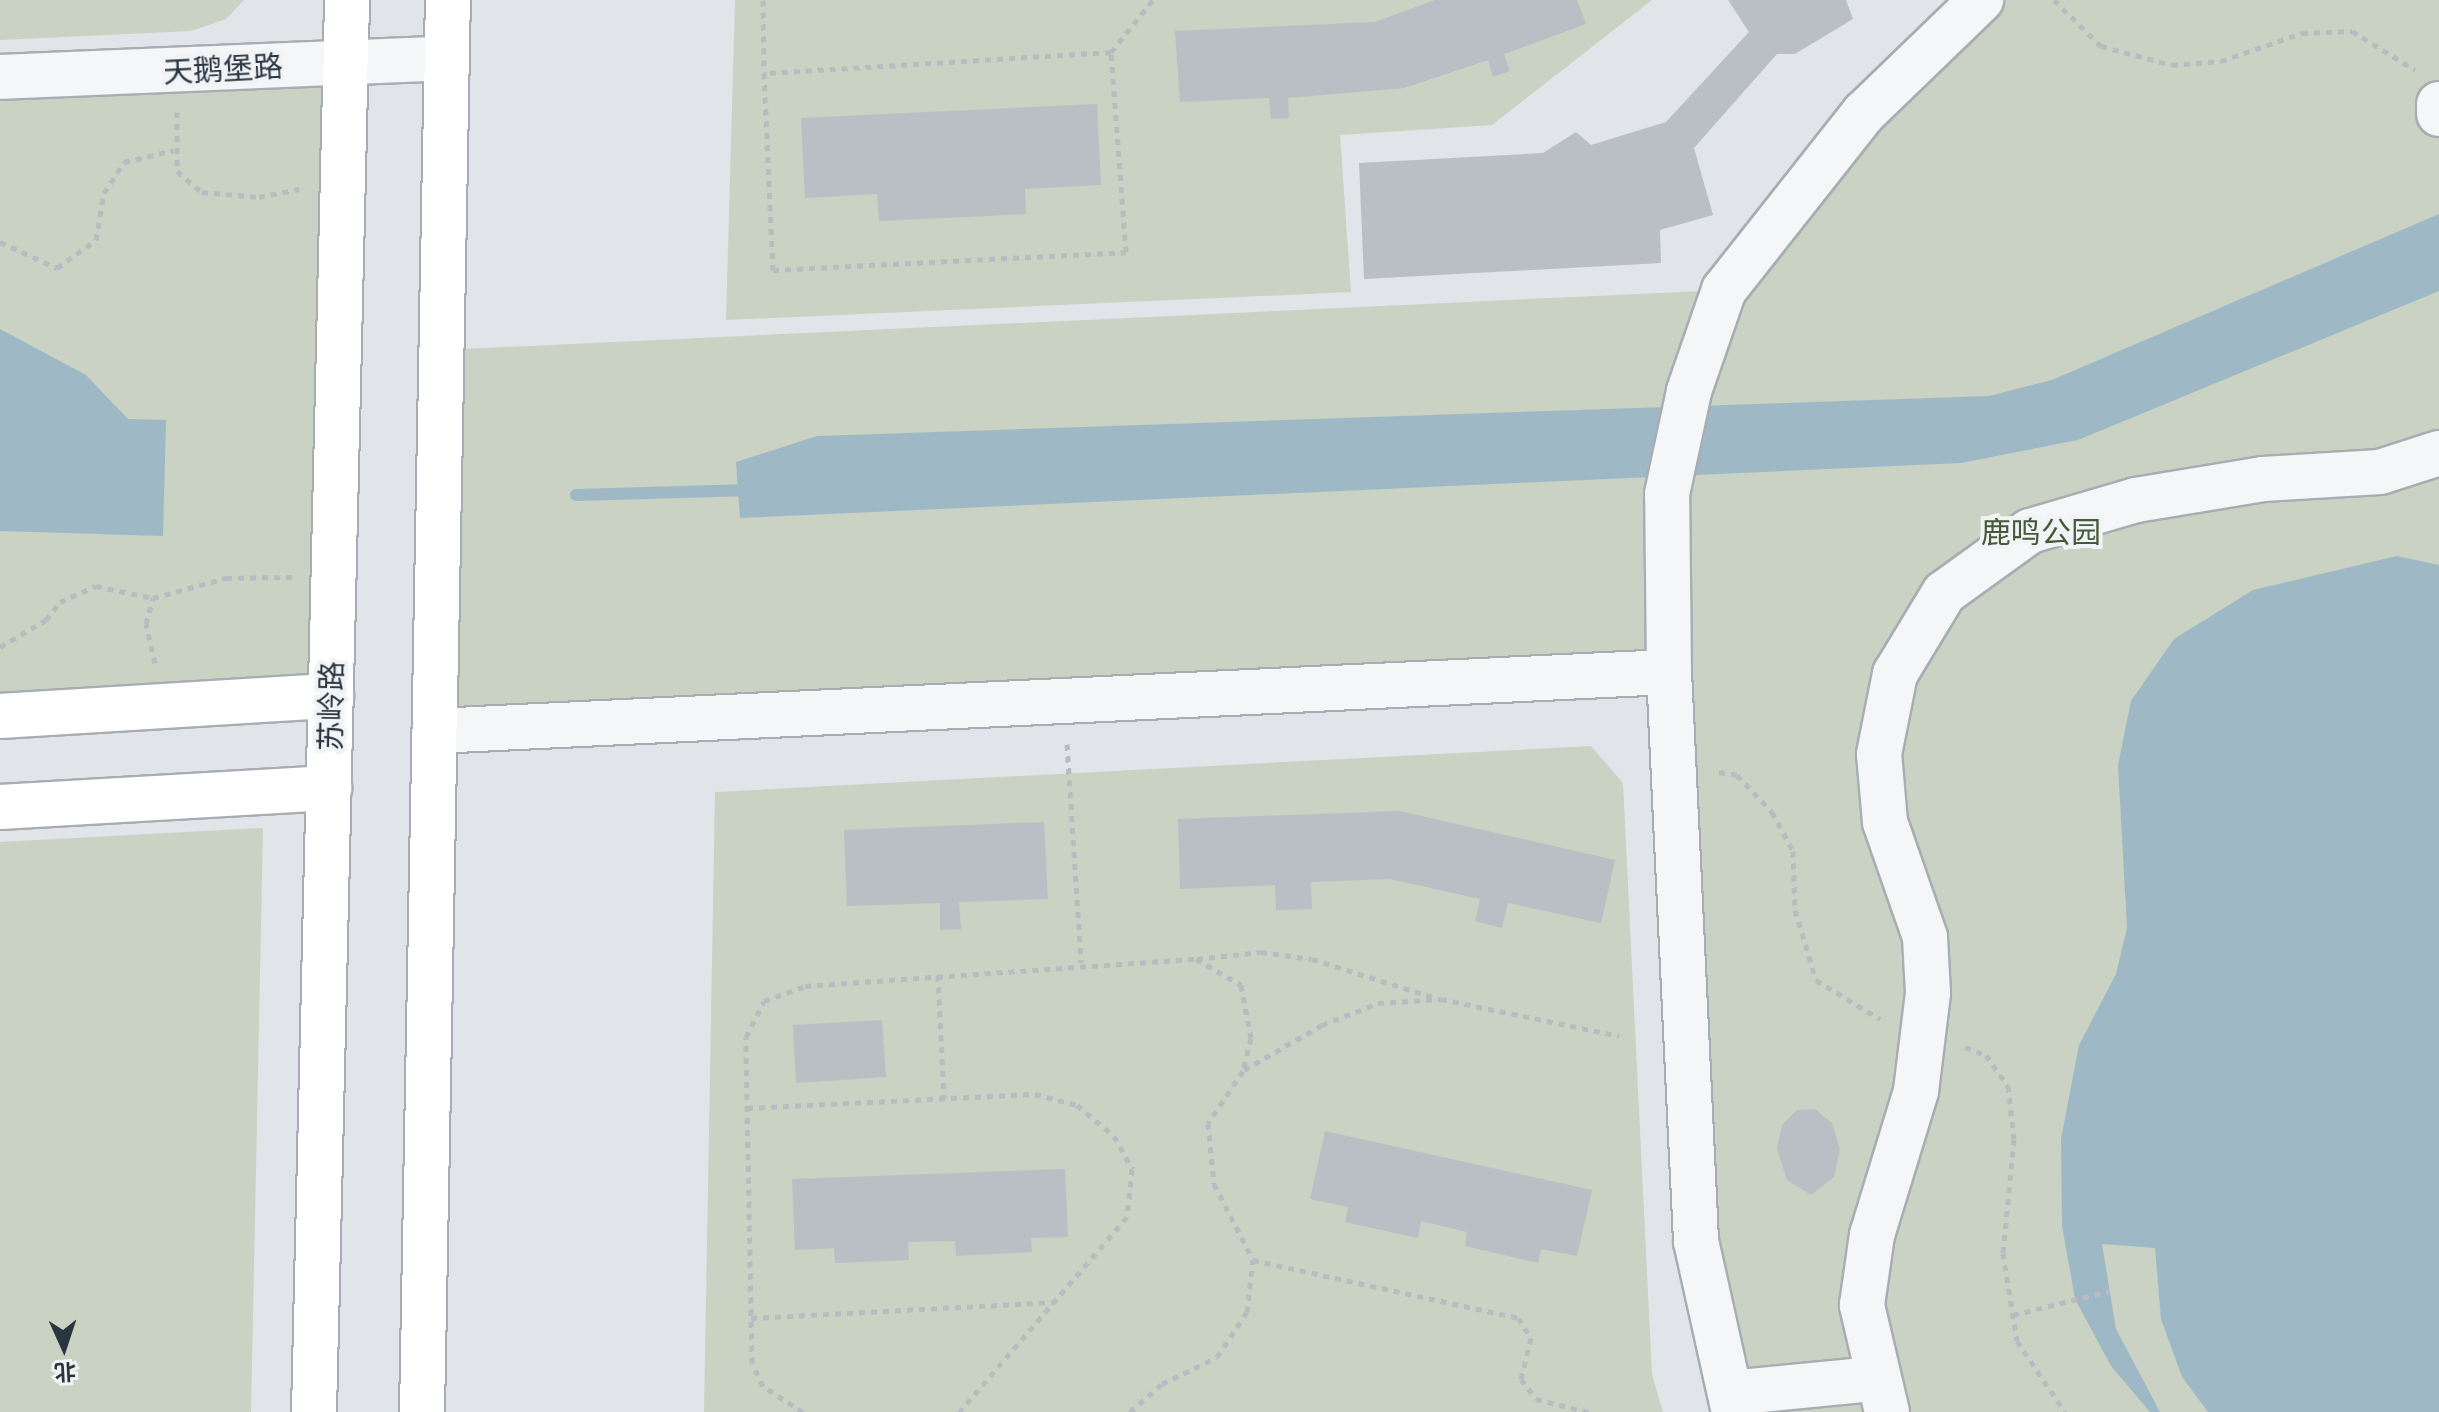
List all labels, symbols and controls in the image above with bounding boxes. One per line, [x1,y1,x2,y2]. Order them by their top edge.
street label: 天鹅堡路 [162,47,284,89]
park label: 鹿鸣公园 [1981,513,2101,549]
street label: 苏岭路 [311,661,349,751]
north arrow [24,1308,104,1388]
text: 北 [54,1358,77,1387]

